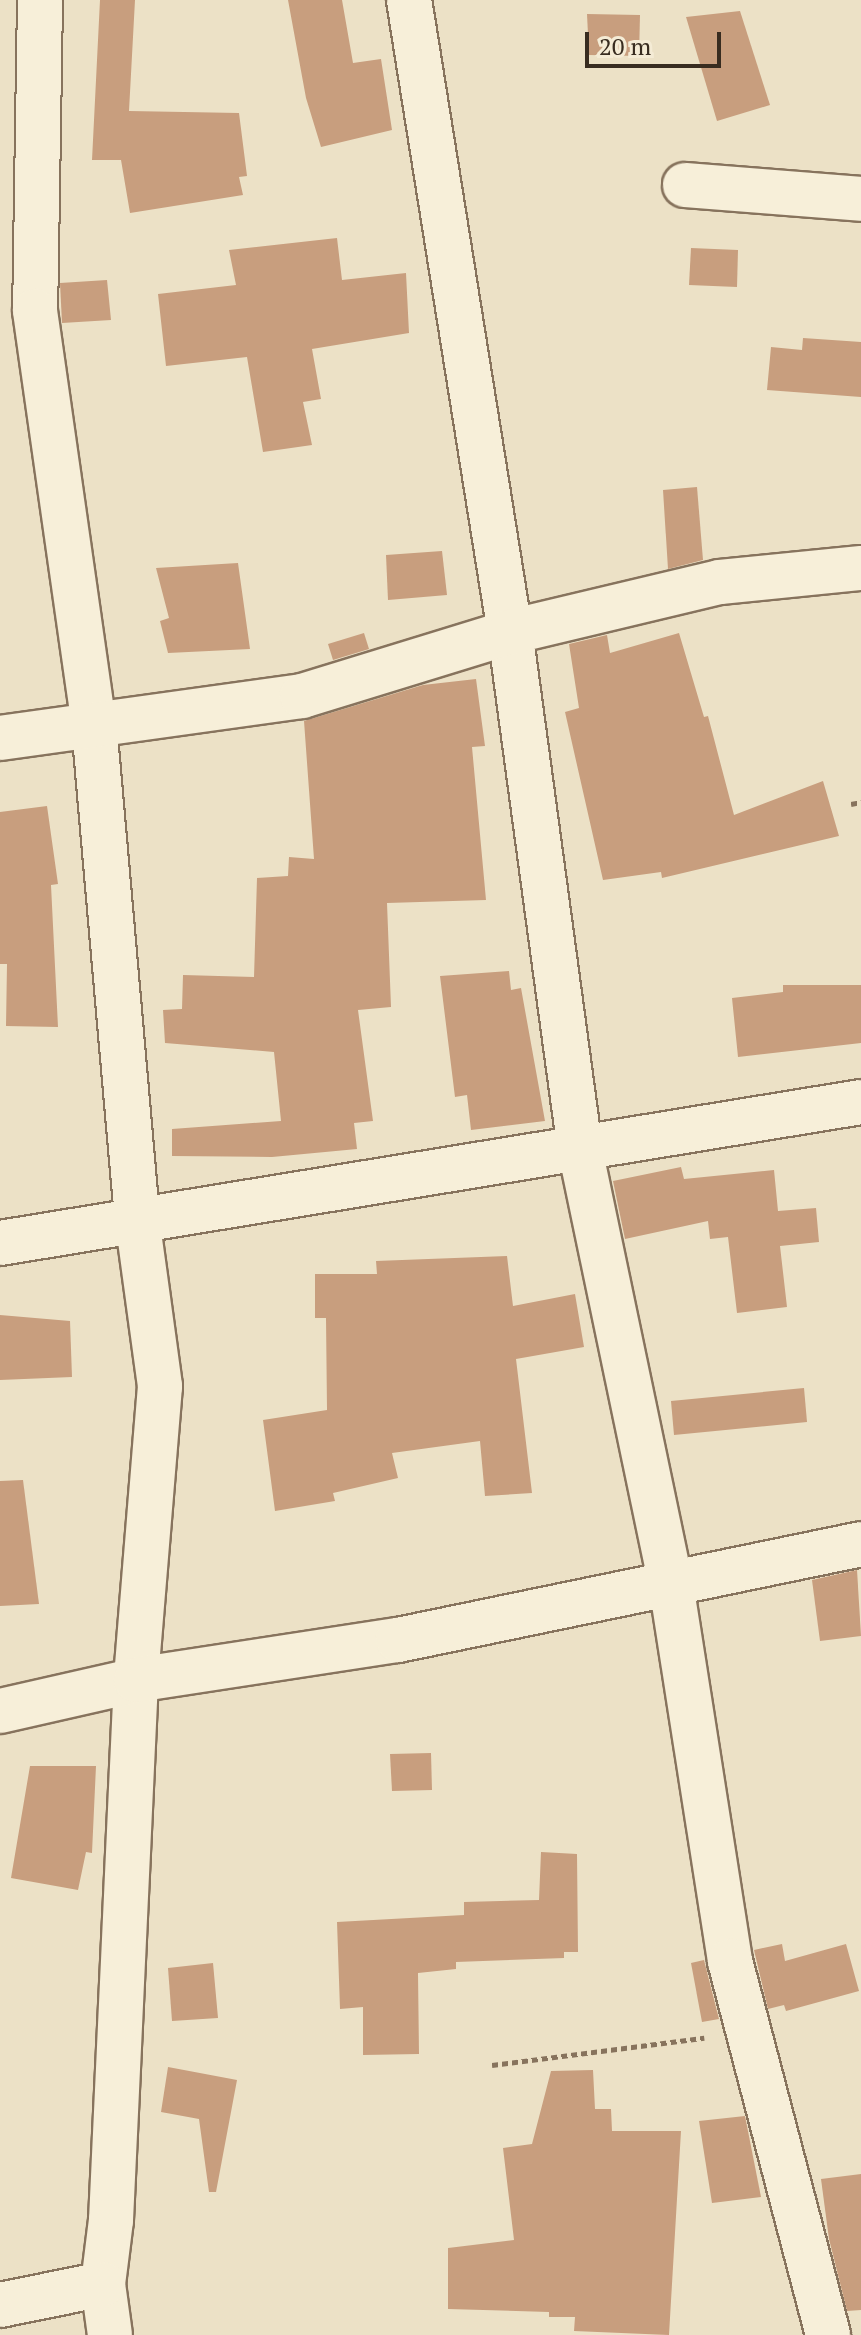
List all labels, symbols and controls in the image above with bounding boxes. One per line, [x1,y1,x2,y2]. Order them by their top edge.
scale bar [589,16,725,66]
text: 20 m [599,30,651,62]

